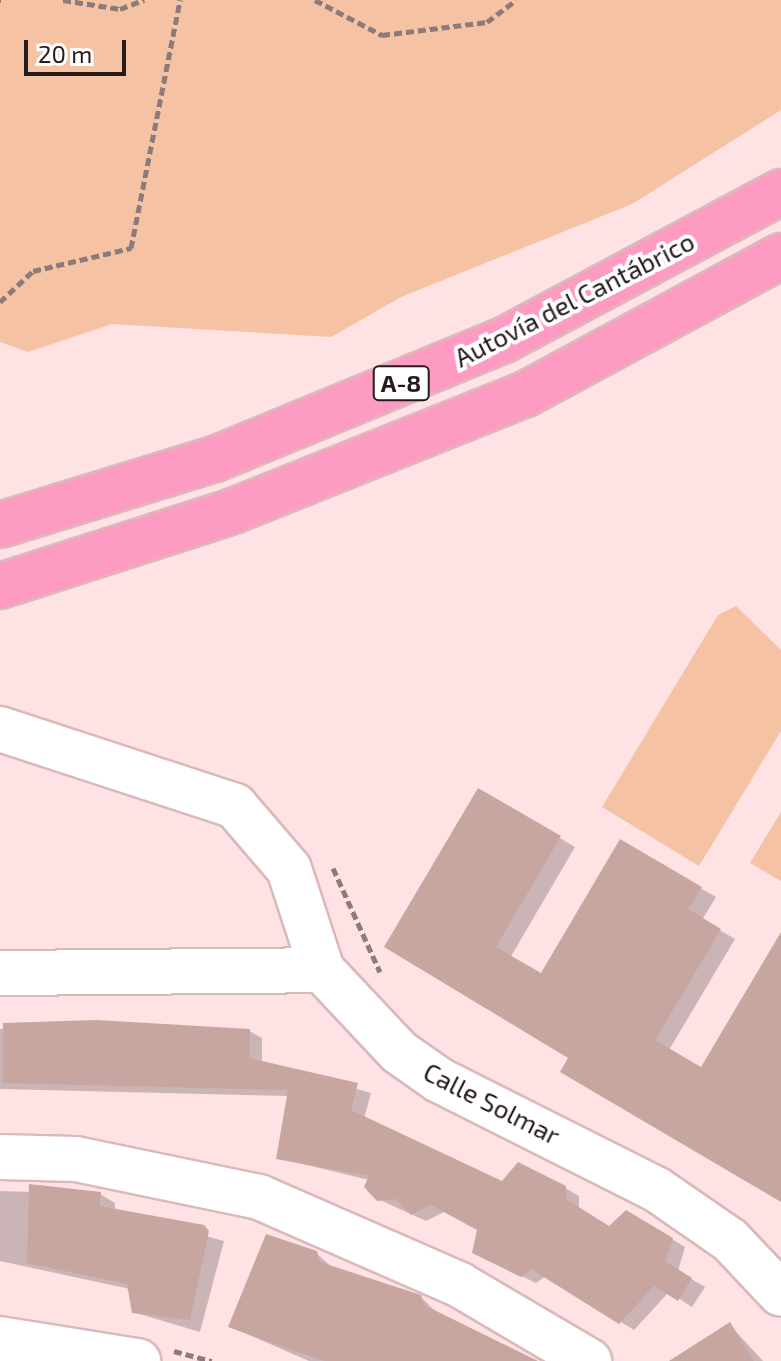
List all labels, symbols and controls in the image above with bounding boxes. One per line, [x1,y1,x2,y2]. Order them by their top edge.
scale bar [28,24,130,74]
text: 20 m [38,39,92,68]
street label: Autovía del Cantábrico [449,225,699,373]
road number: A-8 [371,363,431,403]
street label: Calle Solmar [419,1055,565,1151]

